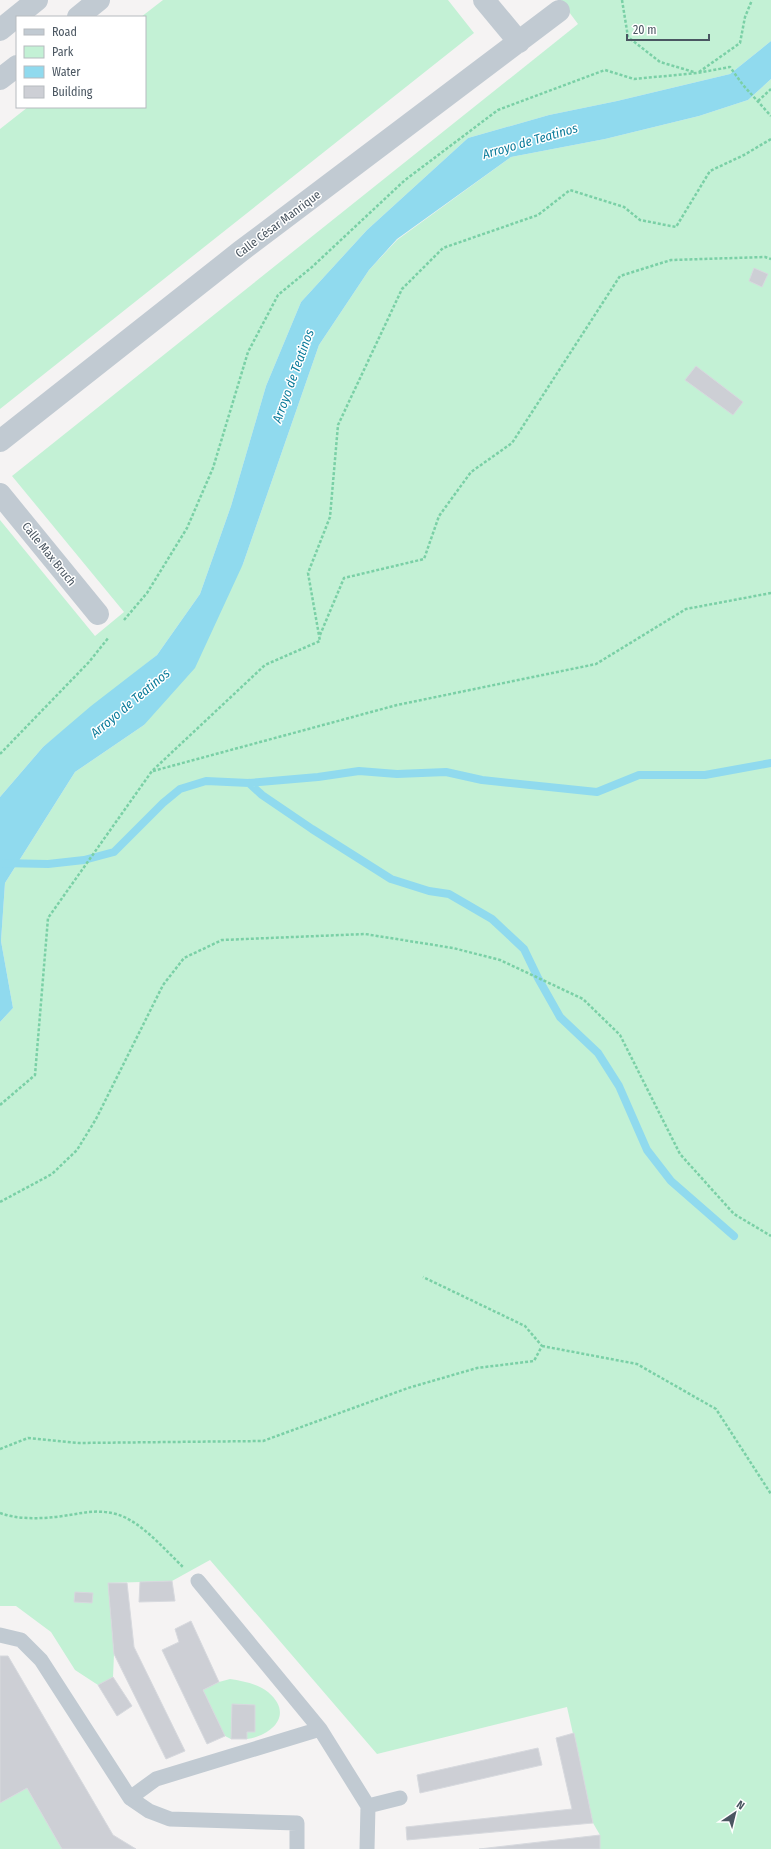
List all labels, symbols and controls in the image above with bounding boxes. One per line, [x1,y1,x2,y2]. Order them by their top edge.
legend [16,16,146,108]
scale bar [627,16,709,42]
text: 20 m [633,23,657,37]
text: Road [52,25,77,39]
text: Park [52,45,74,59]
text: Water [52,65,81,79]
text: Building [52,85,93,99]
water label: Arroyo de Teatinos [480,120,580,162]
street label: Calle César Manrique [233,187,323,261]
water label: Arroyo de Teatinos [269,327,317,426]
street label: Calle Max Bruch [19,519,79,589]
water label: Arroyo de Teatinos [87,665,173,741]
north arrow [715,1793,755,1833]
text: N [734,1798,747,1812]

